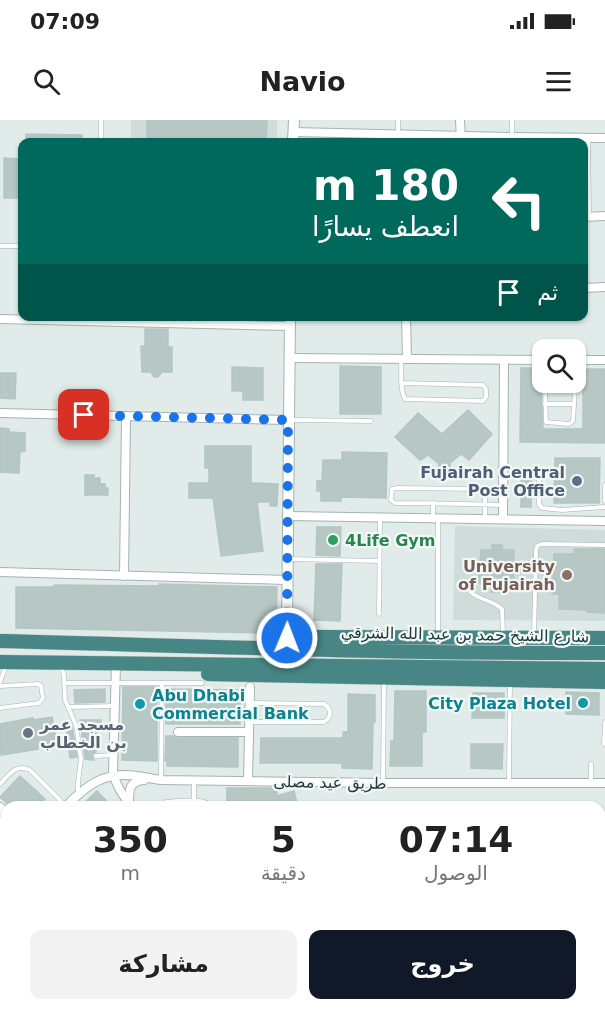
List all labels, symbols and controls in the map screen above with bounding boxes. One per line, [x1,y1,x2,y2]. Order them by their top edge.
text: 07:09 [30,9,100,34]
icon: search [30,65,63,98]
icon: menu [542,65,575,98]
text: Navio [259,66,346,97]
text: 180 m [313,161,459,210]
icon: left [480,162,558,240]
text: انعطف يسارًا [312,211,459,242]
icon: arrive [492,276,525,309]
text: ثم [537,280,558,305]
map controls [532,339,586,393]
button: search [532,339,586,393]
pin [58,389,109,440]
icon: arrive [67,398,100,431]
place label: Fujairah Central Post Office [420,463,565,500]
marker: Fujairah Central Post Office [570,474,584,488]
place label: 4Life Gym [345,531,435,550]
marker: 4Life Gym [326,533,340,547]
place label: University of Fujairah [458,557,556,594]
marker: University of Fujairah [560,568,574,582]
position arrow [255,606,319,670]
street label: شارع الشيخ حمد بن عبد الله الشرقي [341,623,589,647]
place label: Abu Dhabi Commercial Bank [152,686,309,723]
place label: City Plaza Hotel [428,694,571,713]
marker: City Plaza Hotel [576,696,590,710]
marker: Abu Dhabi Commercial Bank [133,697,147,711]
place label: مسجد عمر بن الخطاب [39,715,127,752]
marker: مسجد عمر بن الخطاب [21,726,35,740]
street label: طريق عيد مصلى [273,772,387,794]
text: 350 [93,819,168,860]
text: 5 [271,819,296,860]
text: 07:14 [399,819,513,860]
text: m [121,861,140,885]
text: دقيقة [261,861,306,885]
text: الوصول [424,861,488,885]
button: مشاركة [30,930,297,999]
button: خروج [309,930,576,999]

